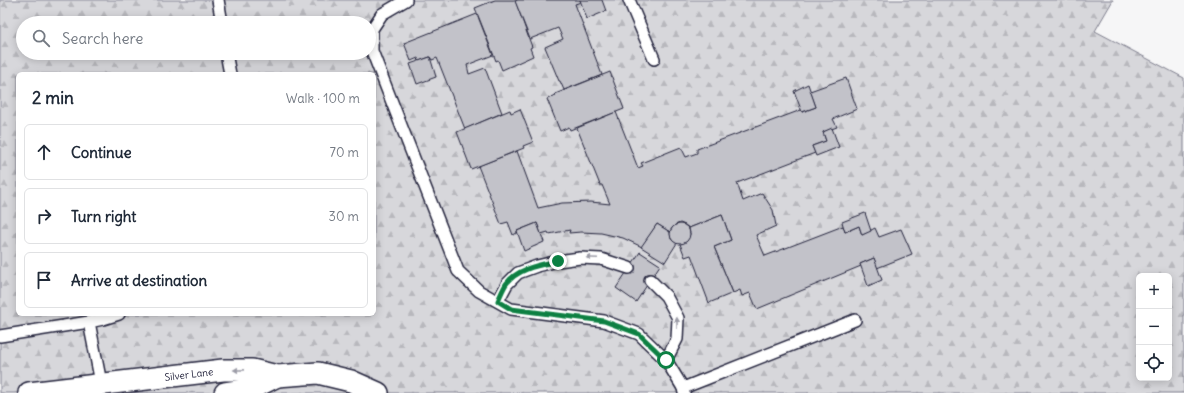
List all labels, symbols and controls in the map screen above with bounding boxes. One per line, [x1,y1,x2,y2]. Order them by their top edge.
search box [16,16,376,60]
icon: search [30,27,52,49]
text: Search here [62,29,143,48]
text: 2 min [32,87,74,109]
text: Walk · 100 m [286,90,360,107]
icon: ahead [33,141,55,163]
text: Continue [71,143,132,162]
text: 70 m [330,144,359,161]
icon: right [33,205,55,227]
text: Turn right [71,207,136,226]
text: 30 m [329,208,359,225]
route end [549,252,567,270]
one-way arrow [586,255,598,262]
icon: arrive [33,269,55,291]
text: Arrive at destination [71,271,207,290]
map controls [1136,273,1172,381]
button: + [1136,273,1172,309]
button: − [1136,309,1172,345]
one-way arrow [674,317,680,330]
button: locate [1136,345,1172,381]
route start [657,351,675,369]
street label: Silver Lane [164,365,214,383]
one-way arrow [232,367,245,373]

